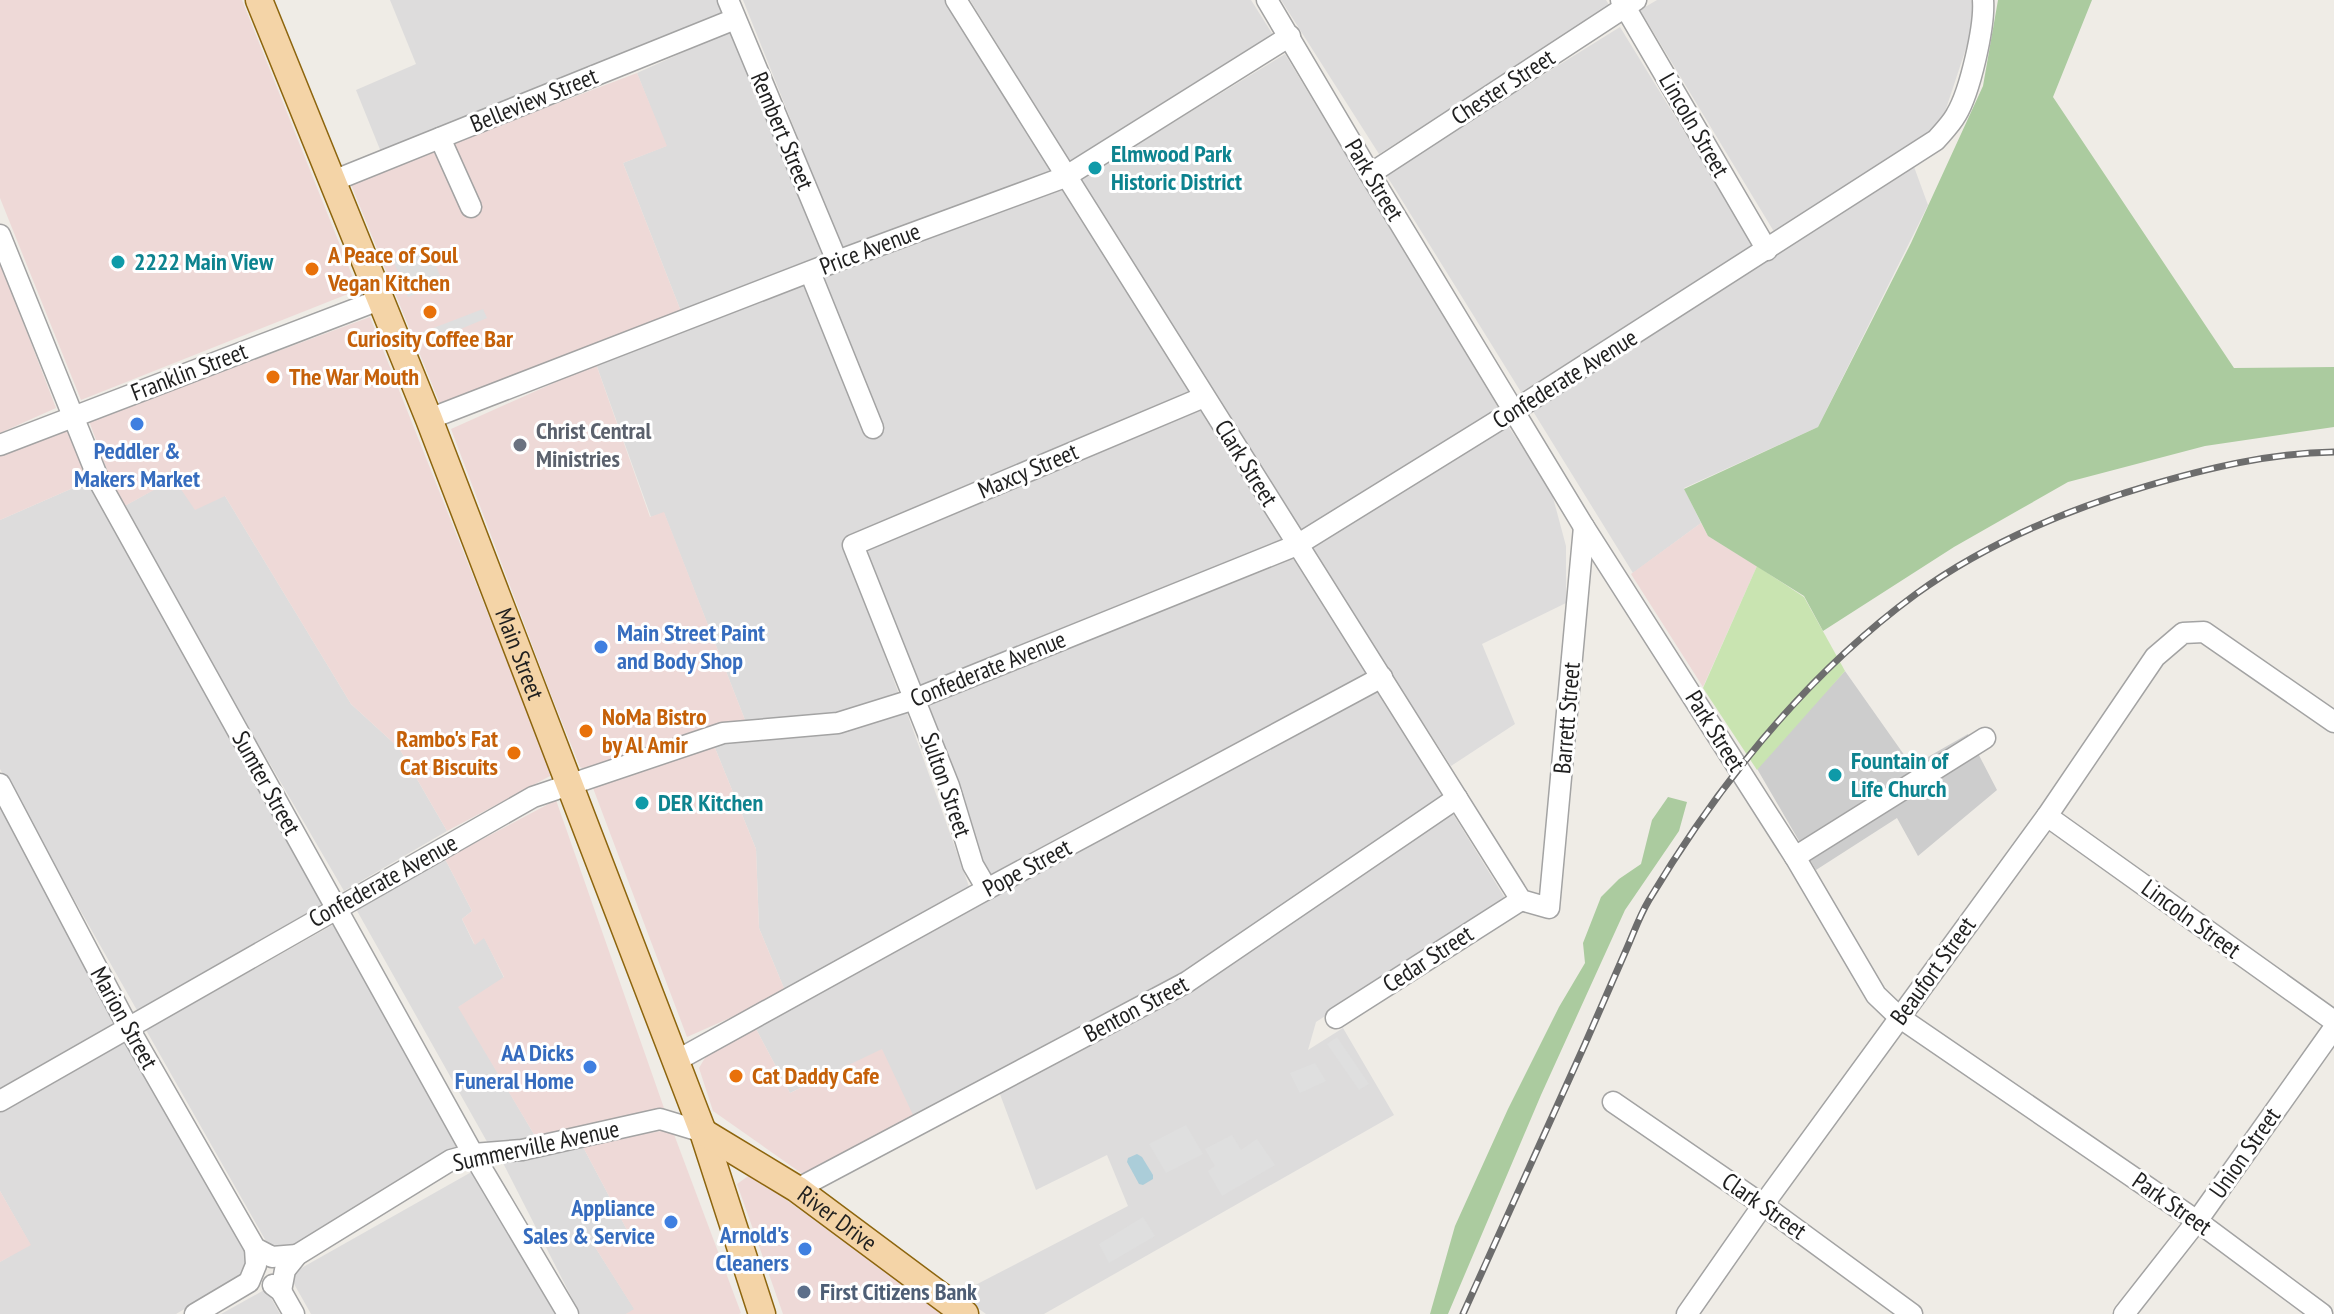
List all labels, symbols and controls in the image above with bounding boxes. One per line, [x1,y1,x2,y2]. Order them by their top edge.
street label: Chester Street [1445,41,1561,132]
street label: Belleview Street [466,60,602,139]
street label: Rembert Street [744,67,821,195]
street label: Lincoln Street [1652,67,1737,183]
street label: Park Street [1338,133,1411,227]
place label: Elmwood Park Historic District [1111,138,1242,197]
marker: Elmwood Park Historic District [1086,159,1104,177]
street label: Price Avenue [815,215,924,282]
place label: A Peace of Soul Vegan Kitchen [327,239,458,298]
place label: 2222 Main View [134,246,274,277]
marker: 2222 Main View [109,253,127,271]
marker: A Peace of Soul Vegan Kitchen [303,260,321,278]
marker: Curiosity Coffee Bar [421,303,439,321]
street label: Confederate Avenue [1487,322,1643,435]
place label: Curiosity Coffee Bar [347,323,514,354]
street label: Franklin Street [126,335,252,408]
place label: The War Mouth [289,361,419,392]
marker: The War Mouth [264,368,282,386]
street label: Clark Street [1208,414,1285,512]
marker: Peddler & Makers Market [128,415,146,433]
place label: Christ Central Ministries [536,415,651,474]
place label: Peddler & Makers Market [74,435,200,494]
street label: Maxcy Street [973,435,1083,505]
marker: Christ Central Ministries [511,436,529,454]
street label: Main Street [488,604,552,704]
place label: Main Street Paint and Body Shop [617,617,765,676]
street label: Confederate Avenue [905,623,1070,714]
marker: Main Street Paint and Body Shop [592,638,610,656]
street label: Barrett Street [1546,660,1587,775]
street label: Park Street [1678,684,1753,777]
place label: NoMa Bistro by Al Amir [602,701,707,760]
marker: NoMa Bistro by Al Amir [577,722,595,740]
place label: Rambo's Fat Cat Biscuits [396,723,498,782]
street label: Sumter Street [225,725,308,840]
street label: Sulton Street [914,729,979,841]
marker: Rambo's Fat Cat Biscuits [505,744,523,762]
place label: Fountain of Life Church [1851,745,1950,804]
marker: Fountain of Life Church [1826,766,1844,784]
place label: DER Kitchen [658,787,763,818]
marker: DER Kitchen [633,794,651,812]
street label: Confederate Avenue [303,827,462,934]
street label: Pope Street [977,831,1077,904]
street label: Lincoln Street [2136,872,2247,965]
street label: Beaufort Street [1883,910,1982,1031]
street label: Cedar Street [1377,918,1479,999]
street label: Marion Street [84,961,165,1075]
street label: Benton Street [1078,968,1194,1049]
place label: AA Dicks Funeral Home [455,1037,574,1096]
marker: AA Dicks Funeral Home [581,1058,599,1076]
place label: Cat Daddy Cafe [752,1060,880,1091]
marker: Cat Daddy Cafe [727,1067,745,1085]
street label: Union Street [2202,1101,2287,1204]
street label: Summerville Avenue [450,1113,622,1178]
street label: Clark Street [1716,1165,1813,1246]
street label: Park Street [2127,1165,2218,1242]
street label: River Drive [792,1179,883,1258]
place label: Appliance Sales & Service [523,1192,655,1251]
marker: Appliance Sales & Service [662,1213,680,1231]
place label: Arnold's Cleaners [716,1219,789,1278]
marker: Arnold's Cleaners [796,1240,814,1258]
place label: First Citizens Bank [820,1276,977,1307]
marker: First Citizens Bank [795,1283,813,1301]

